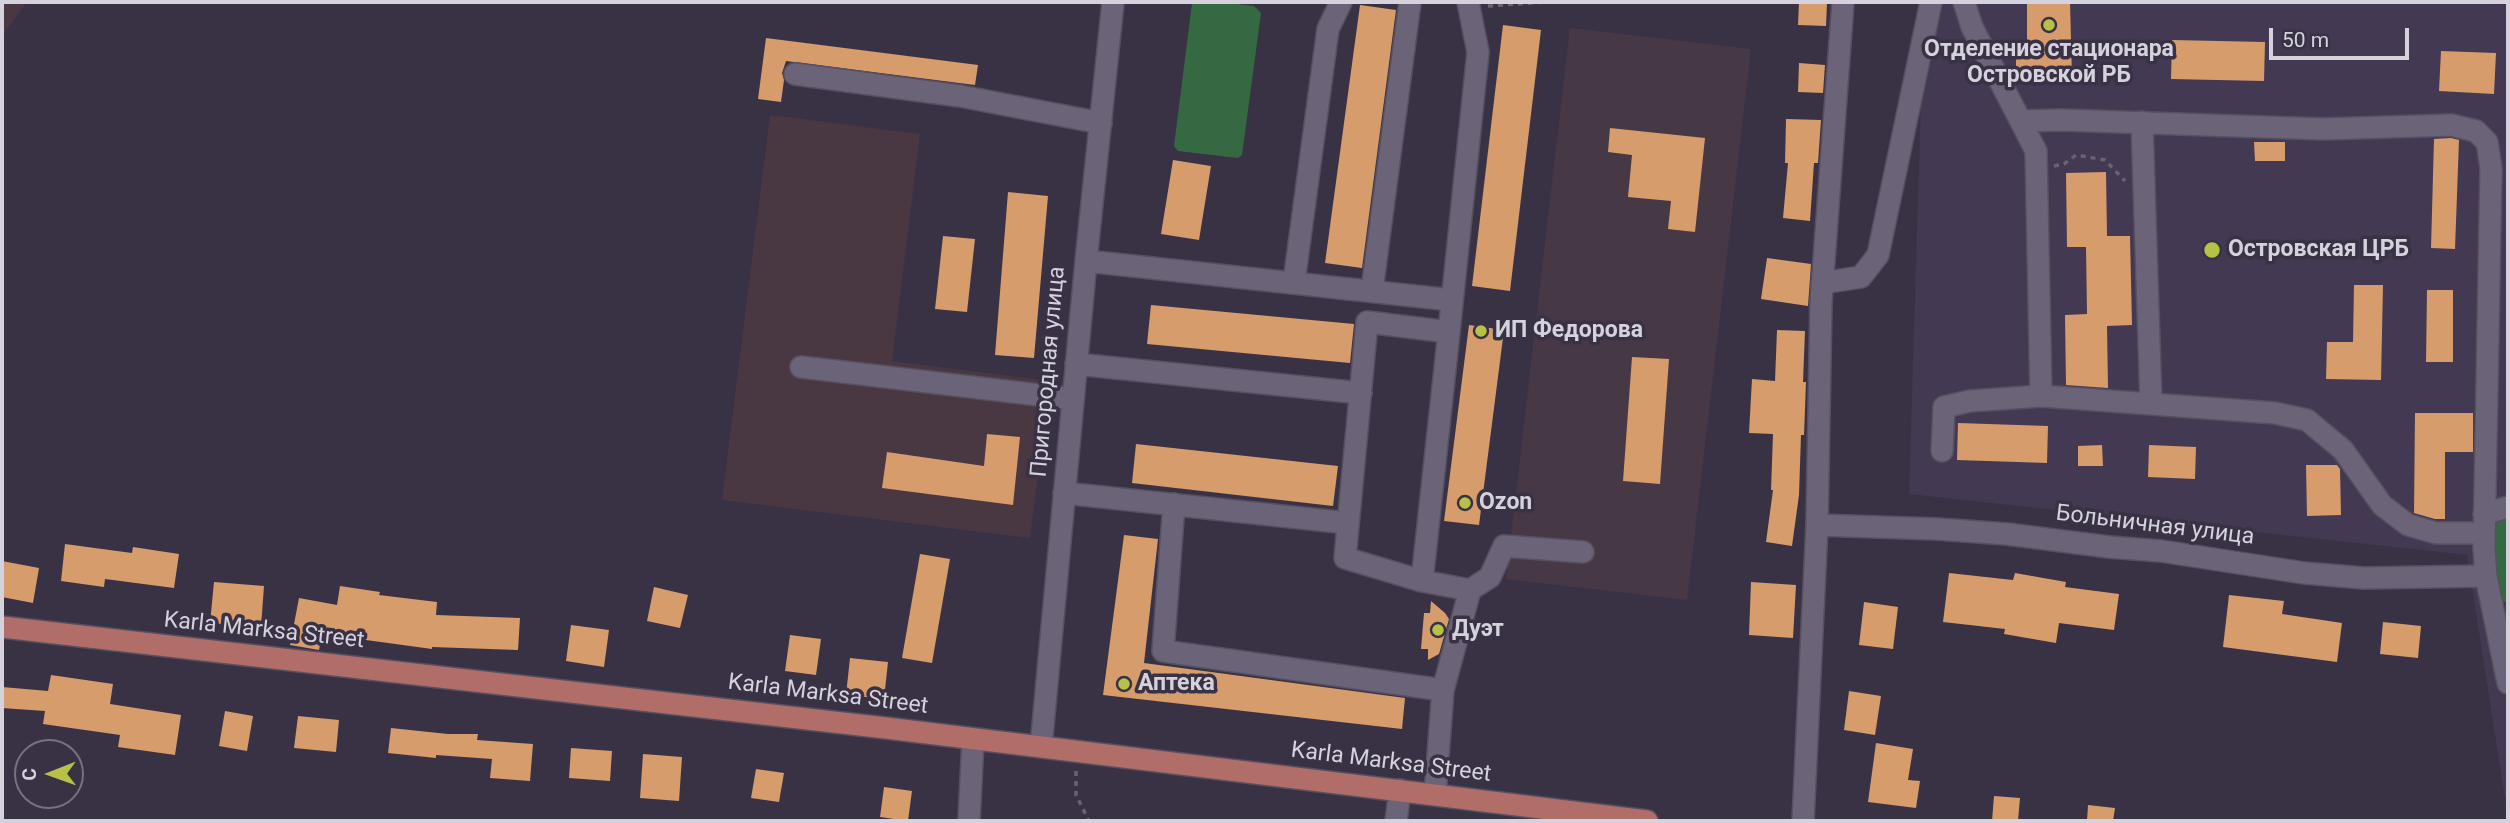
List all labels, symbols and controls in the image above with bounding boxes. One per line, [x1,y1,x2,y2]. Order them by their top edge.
scale bar [2272,14,2412,58]
marker: Отделение стационара Островской РБ [2041,17,2057,33]
text: 50 m [2282,28,2329,52]
place label: Отделение стационара Островской РБ [1924,36,2174,90]
place label: Островская ЦРБ [2228,236,2409,264]
marker: Островская ЦРБ [2202,240,2222,260]
street label: Пригородная улица [1026,265,1072,479]
place label: ИП Федорова [1495,317,1643,345]
marker: ИП Федорова [1473,323,1489,339]
place label: Ozon [1479,489,1532,517]
marker: Ozon [1457,495,1473,511]
street label: Больничная улица [2054,500,2256,552]
street label: Karla Marksa Street [162,607,366,655]
place label: Дуэт [1452,616,1504,644]
marker: Дуэт [1430,622,1446,638]
street label: Karla Marksa Street [726,669,930,721]
place label: Аптека [1138,670,1215,698]
marker: Аптека [1116,676,1132,692]
street label: Karla Marksa Street [1289,737,1493,789]
north arrow [14,739,84,809]
text: С [18,768,41,781]

